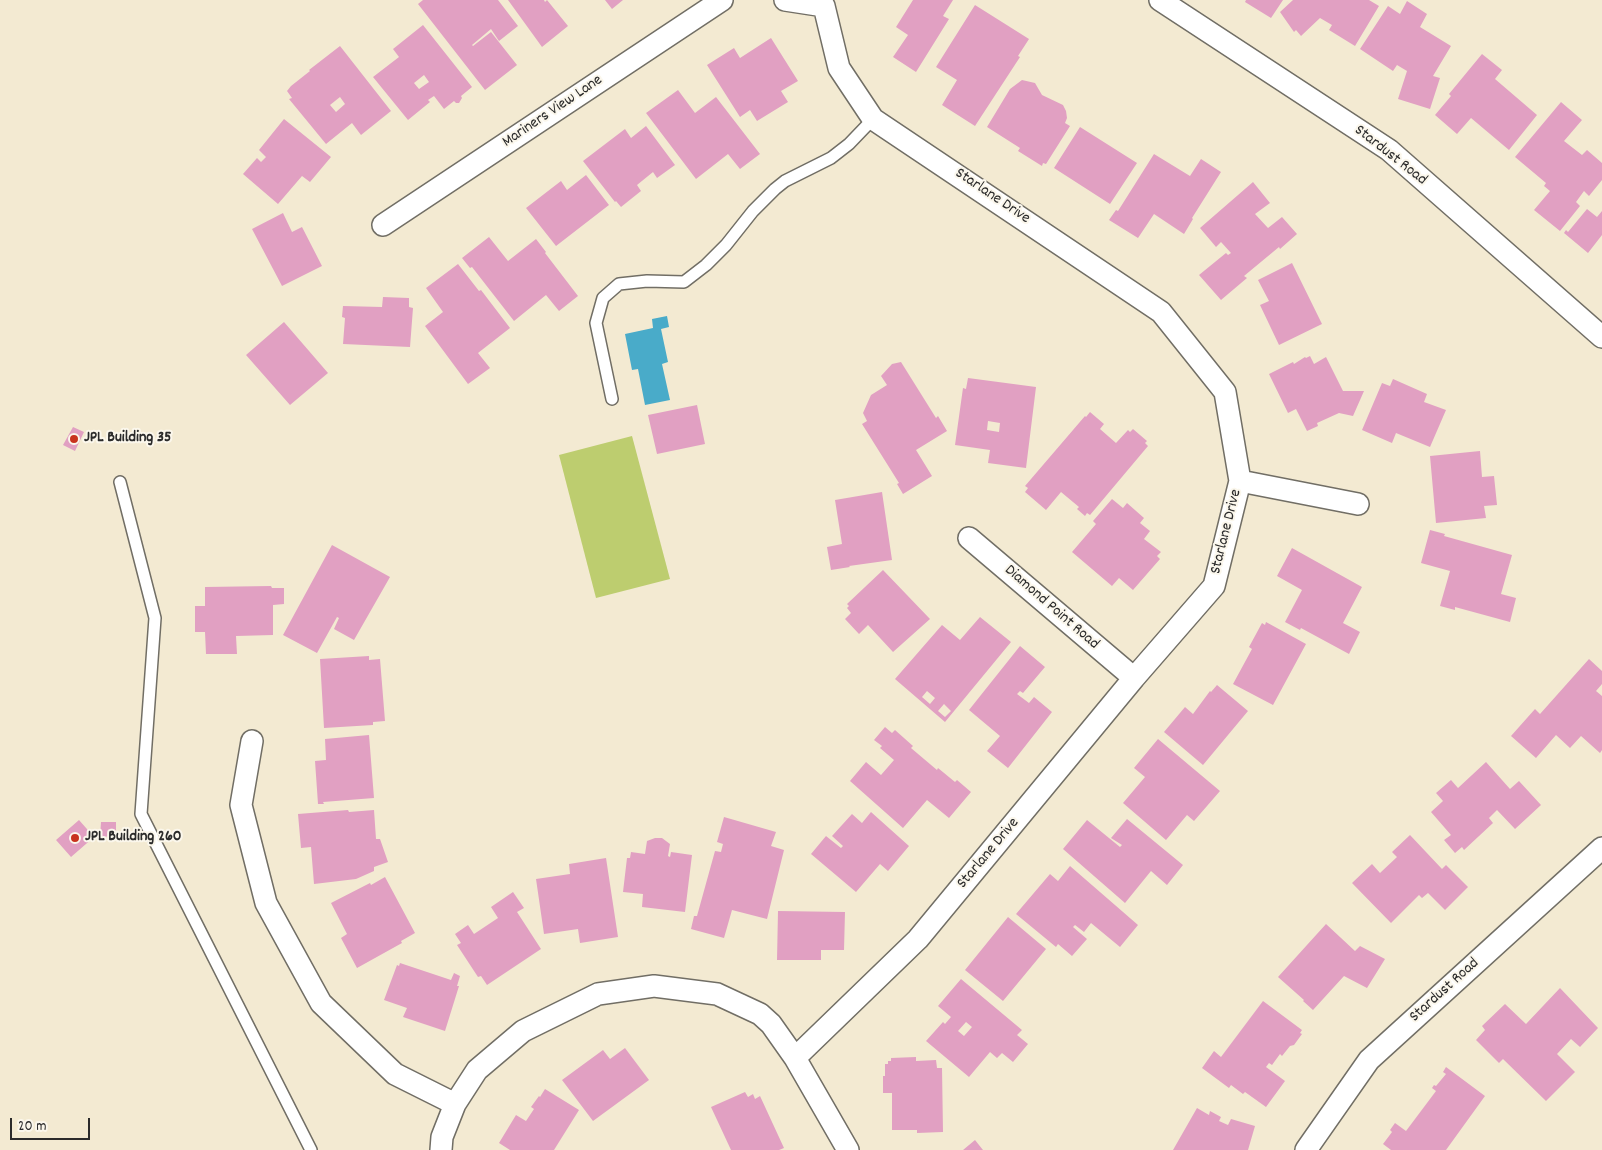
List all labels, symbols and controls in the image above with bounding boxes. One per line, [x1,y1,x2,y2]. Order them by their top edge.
street label: Mariners View Lane [499,71,607,153]
street label: Stardust Road [1350,122,1430,190]
street label: Starlane Drive [951,165,1033,229]
place label: JPL Building 35 [84,429,172,449]
marker: JPL Building 35 [68,433,80,445]
street label: Starlane Drive [1207,488,1247,576]
street label: Diamond Point Road [1000,562,1102,654]
street label: Starlane Drive [954,815,1024,893]
place label: JPL Building 260 [85,828,182,848]
marker: JPL Building 260 [69,832,81,844]
street label: Stardust Road [1406,955,1484,1027]
scale bar [12,1108,92,1140]
text: 20 m [18,1116,46,1138]

